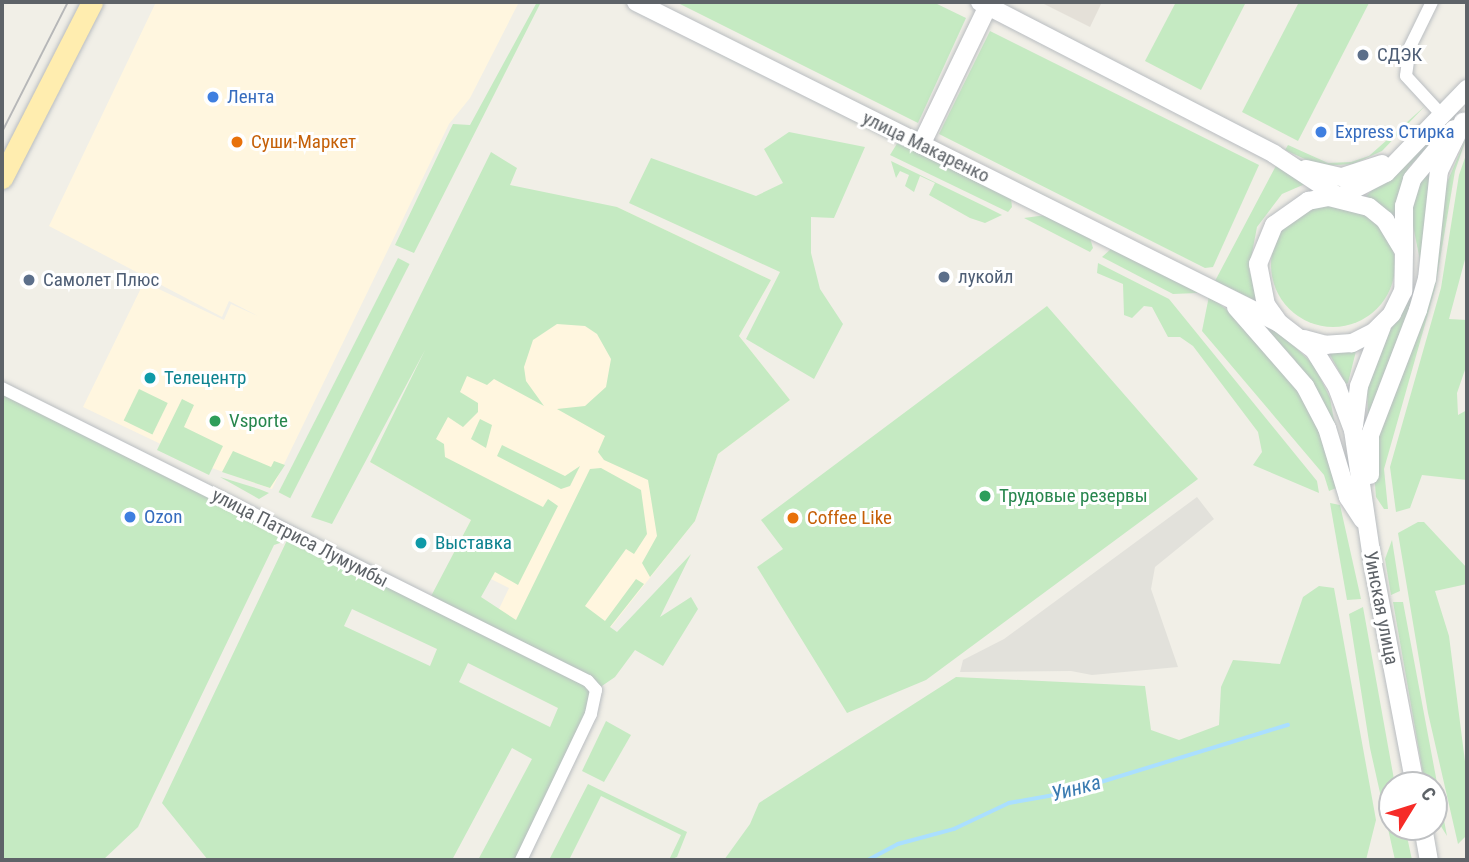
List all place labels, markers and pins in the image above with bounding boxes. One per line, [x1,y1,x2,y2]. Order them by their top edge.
place label: СДЭК [1377,44,1422,66]
marker: СДЭК [1355,47,1371,63]
place label: Лента [227,86,274,108]
marker: Лента [205,89,221,105]
place label: Express Стирка [1335,121,1454,143]
marker: Express Стирка [1313,124,1329,140]
place label: Суши-Маркет [251,131,356,153]
marker: Суши-Маркет [229,134,245,150]
place label: лукойл [958,266,1013,288]
place label: Самолет Плюс [43,269,159,291]
marker: лукойл [936,269,952,285]
marker: Самолет Плюс [21,272,37,288]
place label: Телецентр [164,367,246,389]
marker: Телецентр [142,370,158,386]
place label: Vsporte [229,410,288,432]
marker: Vsporte [207,413,223,429]
place label: Трудовые резервы [999,485,1148,507]
marker: Трудовые резервы [977,488,993,504]
place label: Ozon [144,506,182,528]
place label: Coffee Like [807,507,892,529]
marker: Ozon [122,509,138,525]
marker: Coffee Like [785,510,801,526]
place label: Выставка [435,532,512,554]
marker: Выставка [413,535,429,551]

